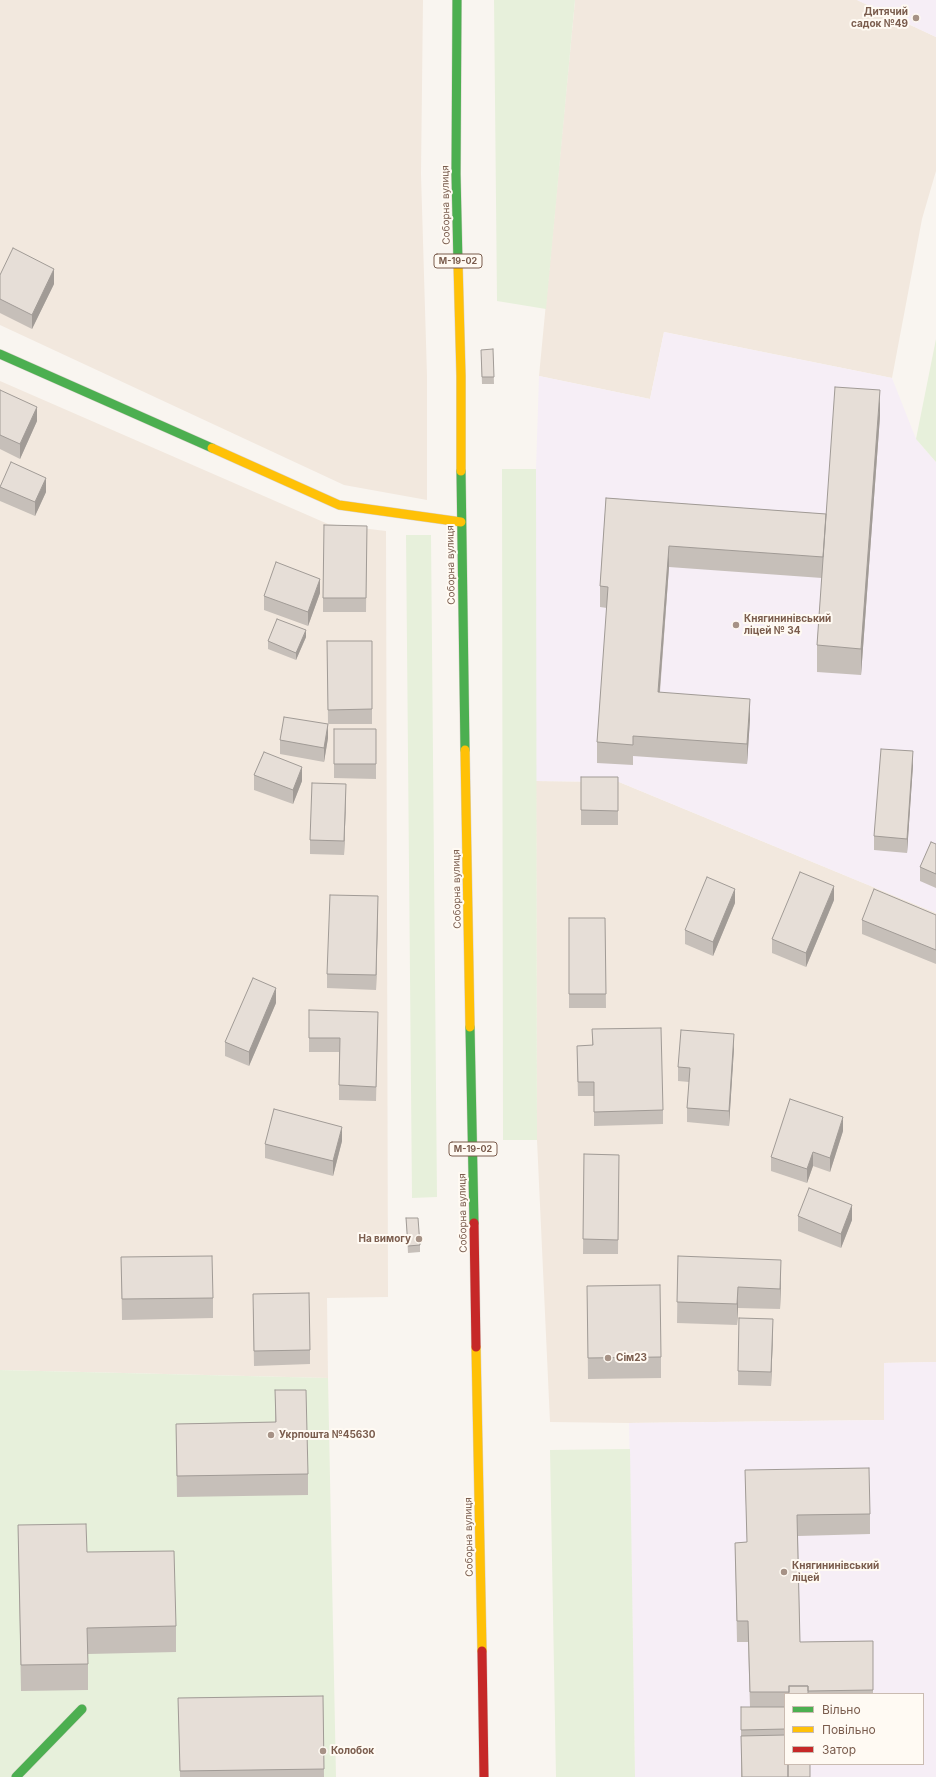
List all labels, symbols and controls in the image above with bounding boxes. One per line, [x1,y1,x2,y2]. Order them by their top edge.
place label: Дитячий садок №49 [851,6,908,30]
marker: Дитячий садок №49 [911,13,921,23]
street label: Соборна вулиця [439,165,453,245]
road number: М-19-02 [434,254,482,268]
street label: Соборна вулиця [444,525,458,605]
place label: Княгининівський ліцей № 34 [744,613,831,636]
marker: Княгининівський ліцей № 34 [731,620,741,630]
street label: Соборна вулиця [450,849,464,929]
road number: М-19-02 [449,1142,497,1156]
street label: Соборна вулиця [456,1173,470,1253]
place label: На вимогу [358,1233,411,1245]
marker: На вимогу [414,1234,424,1244]
place label: Сім23 [616,1352,647,1364]
marker: Сім23 [603,1353,613,1363]
place label: Укрпошта №45630 [279,1429,376,1441]
marker: Укрпошта №45630 [266,1430,276,1440]
street label: Соборна вулиця [462,1497,476,1577]
place label: Княгининівський ліцей [792,1560,879,1584]
marker: Княгининівський ліцей [779,1567,789,1577]
legend [784,1693,924,1765]
text: Вільно [822,1702,861,1717]
text: Повільно [822,1722,876,1737]
text: Затор [822,1742,856,1757]
place label: Колобок [331,1745,374,1757]
marker: Колобок [318,1746,328,1756]

